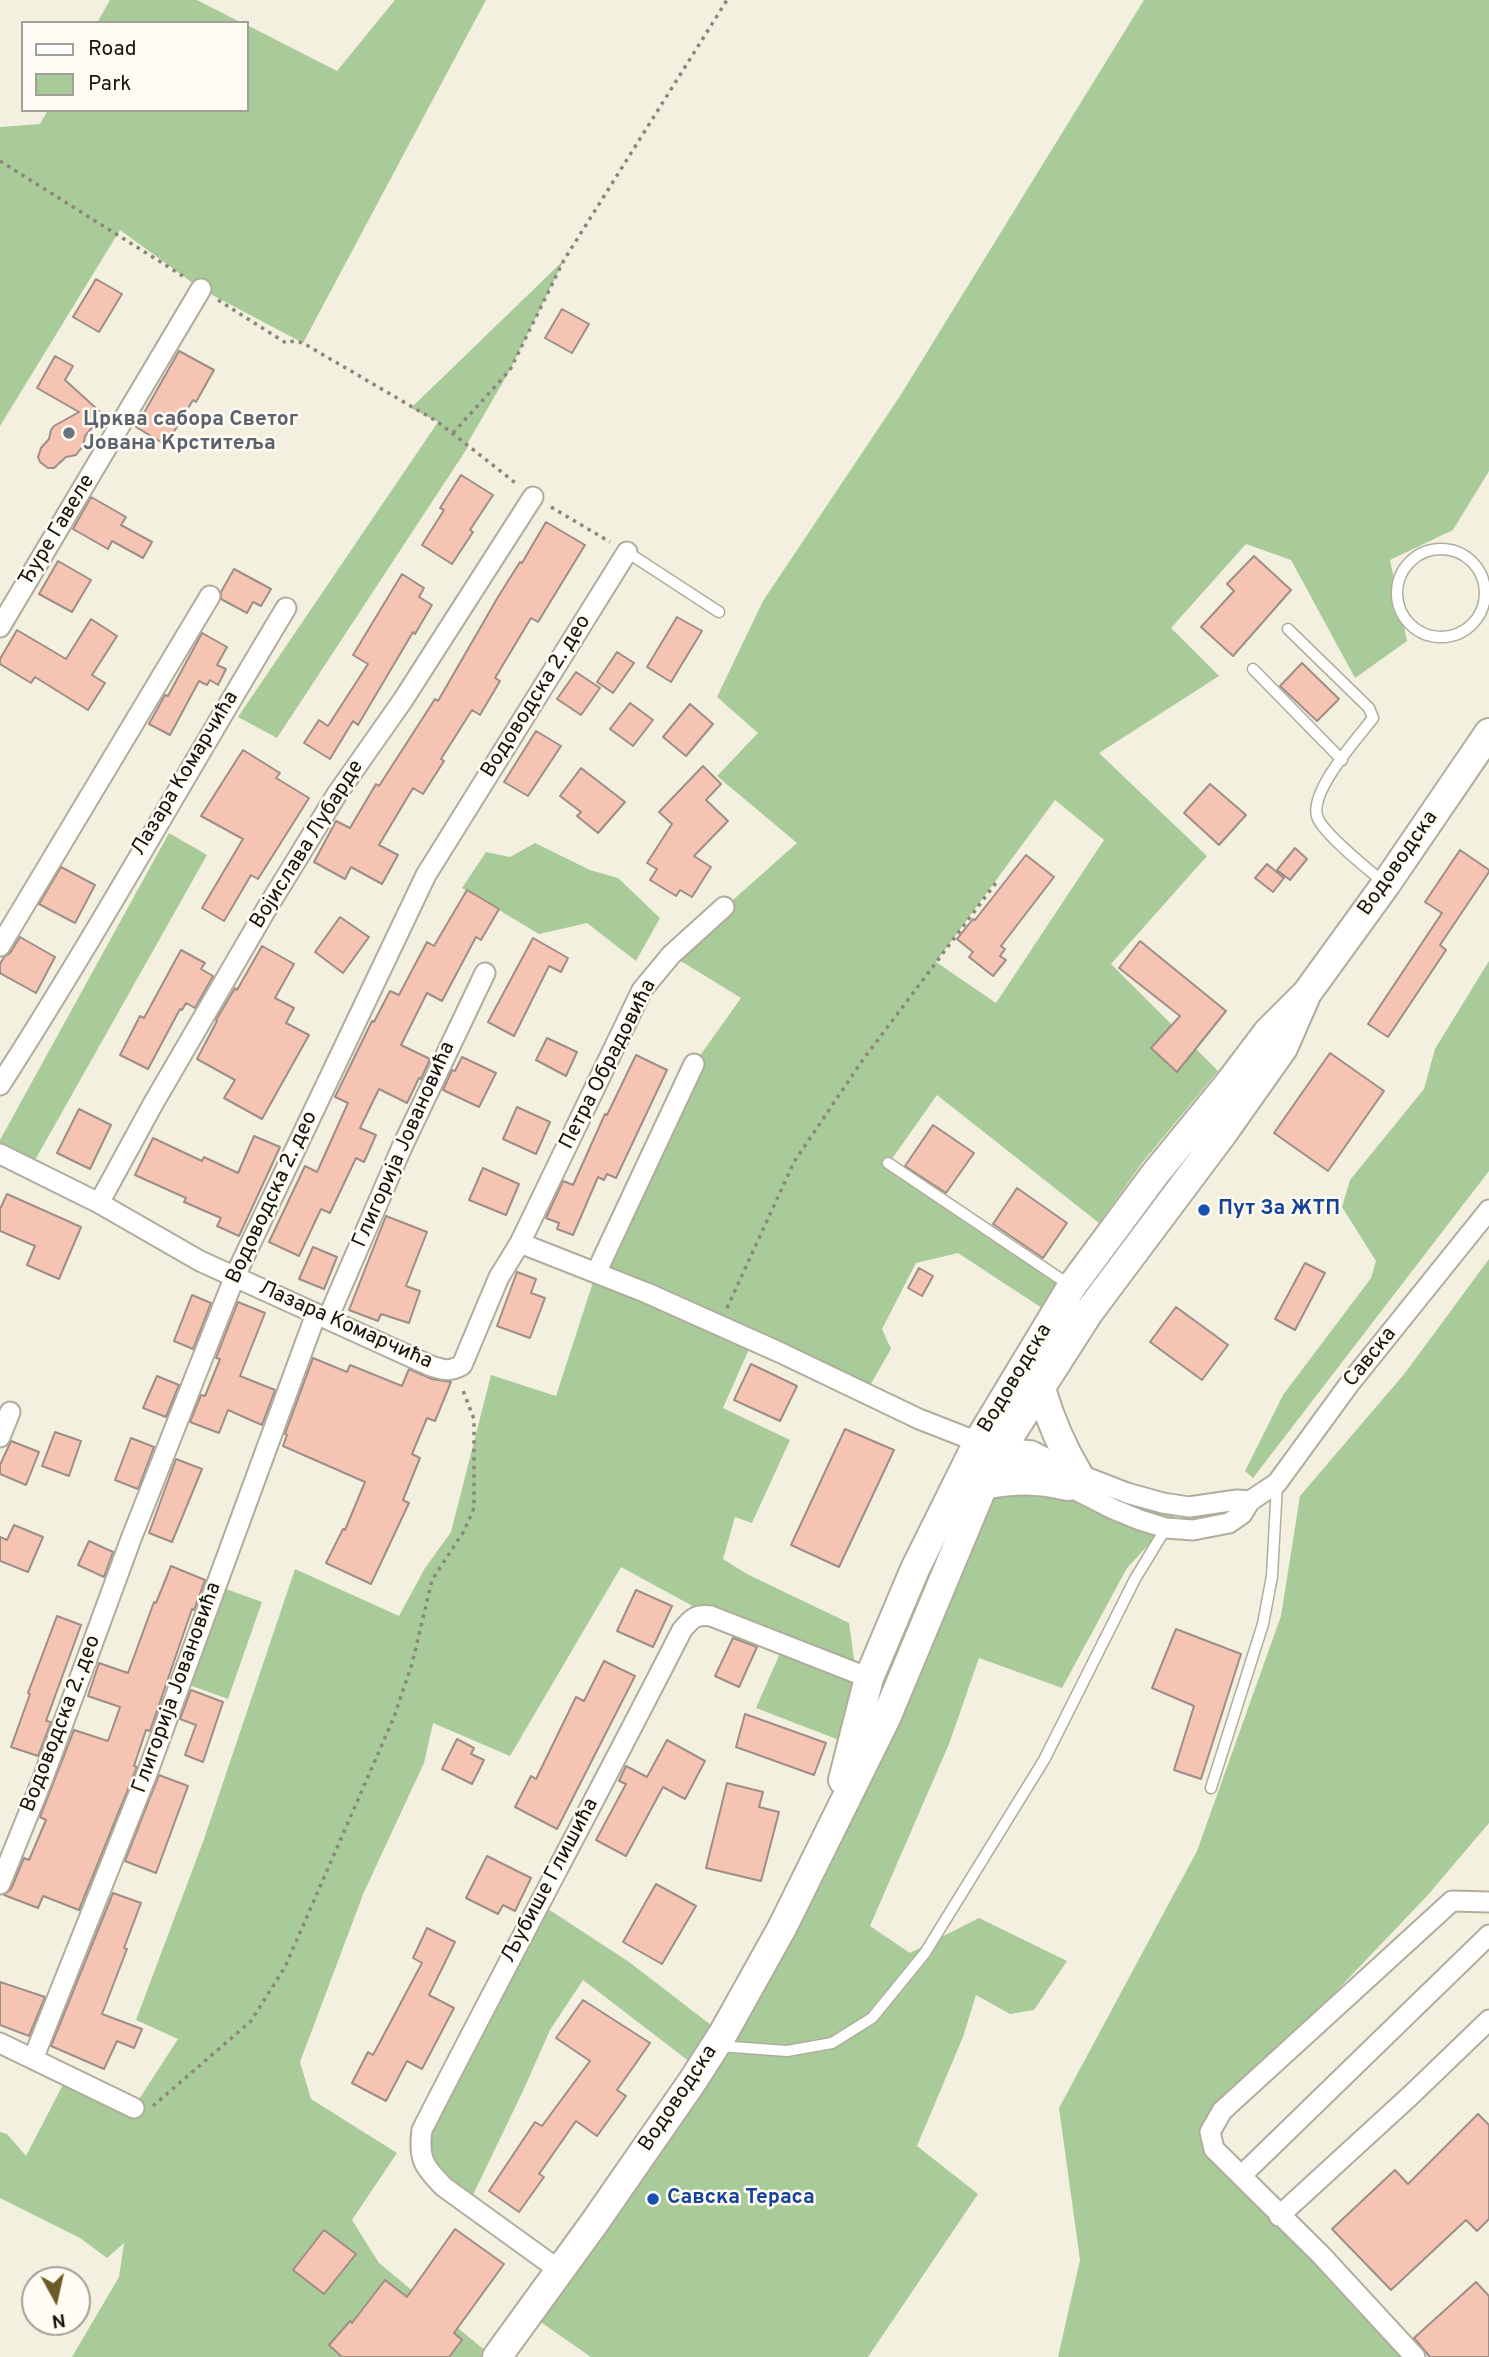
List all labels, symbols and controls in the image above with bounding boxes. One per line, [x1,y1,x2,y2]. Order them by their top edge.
legend [21,21,248,112]
text: Road [88,36,137,63]
text: Park [88,71,131,98]
place label: Црква сабора Светог Јована Крститеља [83,408,298,458]
marker: Црква сабора Светог Јована Крститеља [61,425,77,441]
street label: Ђуре Гавеле [15,470,101,592]
street label: Водоводска 2. део [477,611,597,783]
street label: Лазара Комарчића [127,687,245,861]
street label: Војислава Лубарде [246,756,370,934]
street label: Водоводска [1353,807,1445,921]
street label: Петра Обрадовића [555,976,663,1154]
street label: Глигорија Јовановића [348,1038,462,1252]
street label: Водоводска 2. део [222,1108,324,1288]
place label: Пут За ЖТП [1218,1197,1340,1223]
marker: Пут За ЖТП [1196,1202,1212,1218]
street label: Лазара Комарчића [254,1276,436,1376]
street label: Водоводска [974,1320,1058,1438]
street label: Савска [1339,1323,1403,1393]
street label: Глигорија Јовановића [128,1579,228,1797]
street label: Водоводска 2. део [17,1632,107,1816]
street label: Љубише Глишића [497,1794,605,1968]
street label: Водоводска [634,2041,724,2157]
place label: Савска Тераса [667,2186,815,2212]
marker: Савска Тераса [645,2191,661,2207]
north arrow [21,2266,91,2336]
text: N [50,2307,67,2333]

